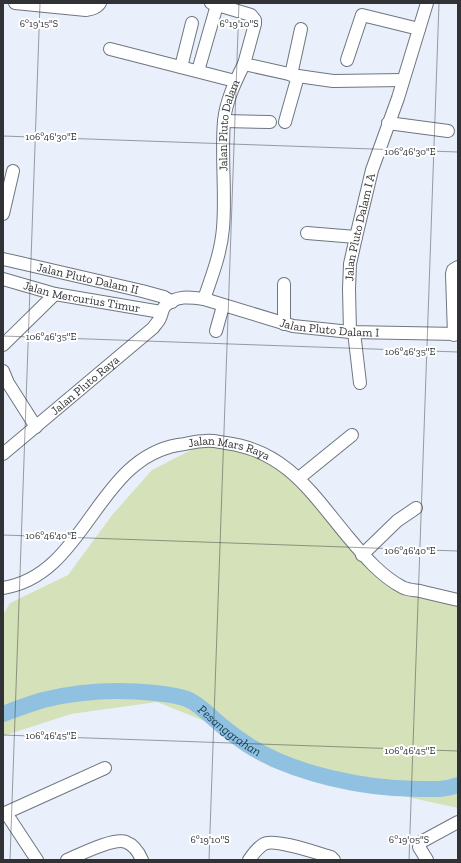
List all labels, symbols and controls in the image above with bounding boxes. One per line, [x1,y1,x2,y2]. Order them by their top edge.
text: 6°19'15"S [20,18,58,30]
text: 6°19'10"S [220,18,259,30]
street label: Jalan Pluto Dalam [216,77,243,172]
text: 106°46'30"E [25,131,77,143]
text: 106°46'30"E [384,146,436,158]
street label: Jalan Pluto Dalam I A [342,172,378,281]
street label: Jalan Pluto Dalam II [36,260,140,297]
street label: Jalan Mercurius Timur [22,278,141,315]
street label: Jalan Pluto Dalam I [278,315,379,340]
text: 106°46'35"E [26,331,76,343]
text: 106°46'35"E [385,346,435,358]
street label: Jalan Pluto Raya [48,352,122,418]
street label: Jalan Mars Raya [187,434,273,463]
text: 106°46'40"E [25,530,77,542]
text: 106°46'40"E [384,545,436,557]
water label: Pesanggrahan [195,701,264,759]
text: 106°46'45"E [26,730,77,742]
text: 106°46'45"E [385,745,436,757]
text: 6°19'10"S [191,834,230,846]
text: 6°19'05"S [389,834,429,846]

